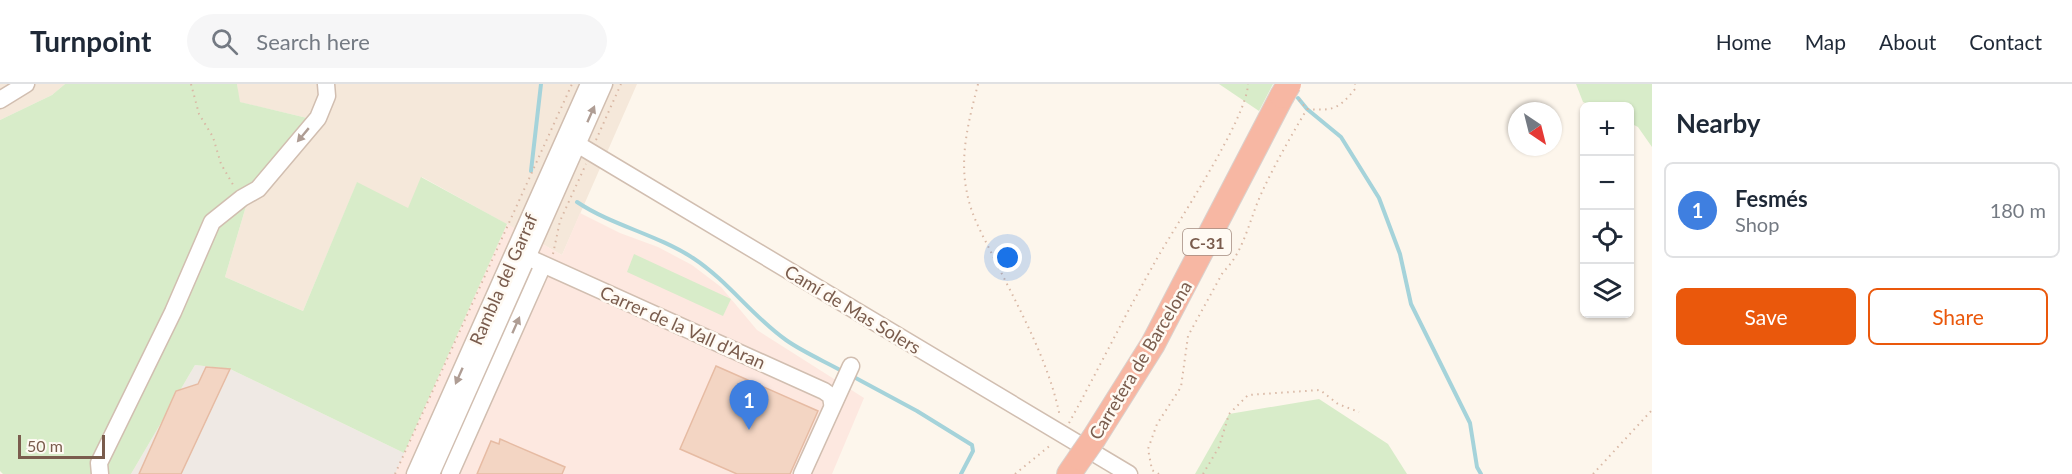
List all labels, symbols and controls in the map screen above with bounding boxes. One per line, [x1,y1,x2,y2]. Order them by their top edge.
search box [187,14,607,68]
text: Turnpoint [30,24,151,58]
icon: search [208,25,241,58]
text: Search here [256,28,370,55]
text: Home [1716,29,1772,54]
text: Map [1805,29,1846,54]
text: About [1879,29,1936,54]
text: Contact [1969,29,2042,54]
north arrow [1508,102,1562,156]
map controls [1580,102,1634,318]
button: + [1580,102,1634,156]
one-way arrow [586,104,596,122]
text: Nearby [1676,107,1761,139]
one-way arrow [297,128,310,143]
button: − [1580,156,1634,210]
text: Fesmés [1735,185,1808,212]
text: 1 [1692,198,1703,222]
text: 180 m [1990,198,2046,222]
street label: Rambla del Garraf [464,209,542,348]
button: locate [1580,210,1634,264]
text: Shop [1735,212,1779,236]
road number: C-31 [1183,229,1231,255]
your location [993,243,1022,272]
street label: Camí de Mas Solers [781,260,925,358]
button: layers [1580,264,1634,318]
street label: Carretera de Barcelona [1084,277,1196,443]
street label: Carrer de la Vall d'Aran [597,281,769,373]
button: Save [1676,288,1856,345]
button: Share [1868,288,2048,345]
one-way arrow [512,316,521,333]
one-way arrow [454,367,464,385]
pin: 1 [730,380,768,430]
scale bar [18,432,105,460]
text: 50 m [27,436,63,455]

